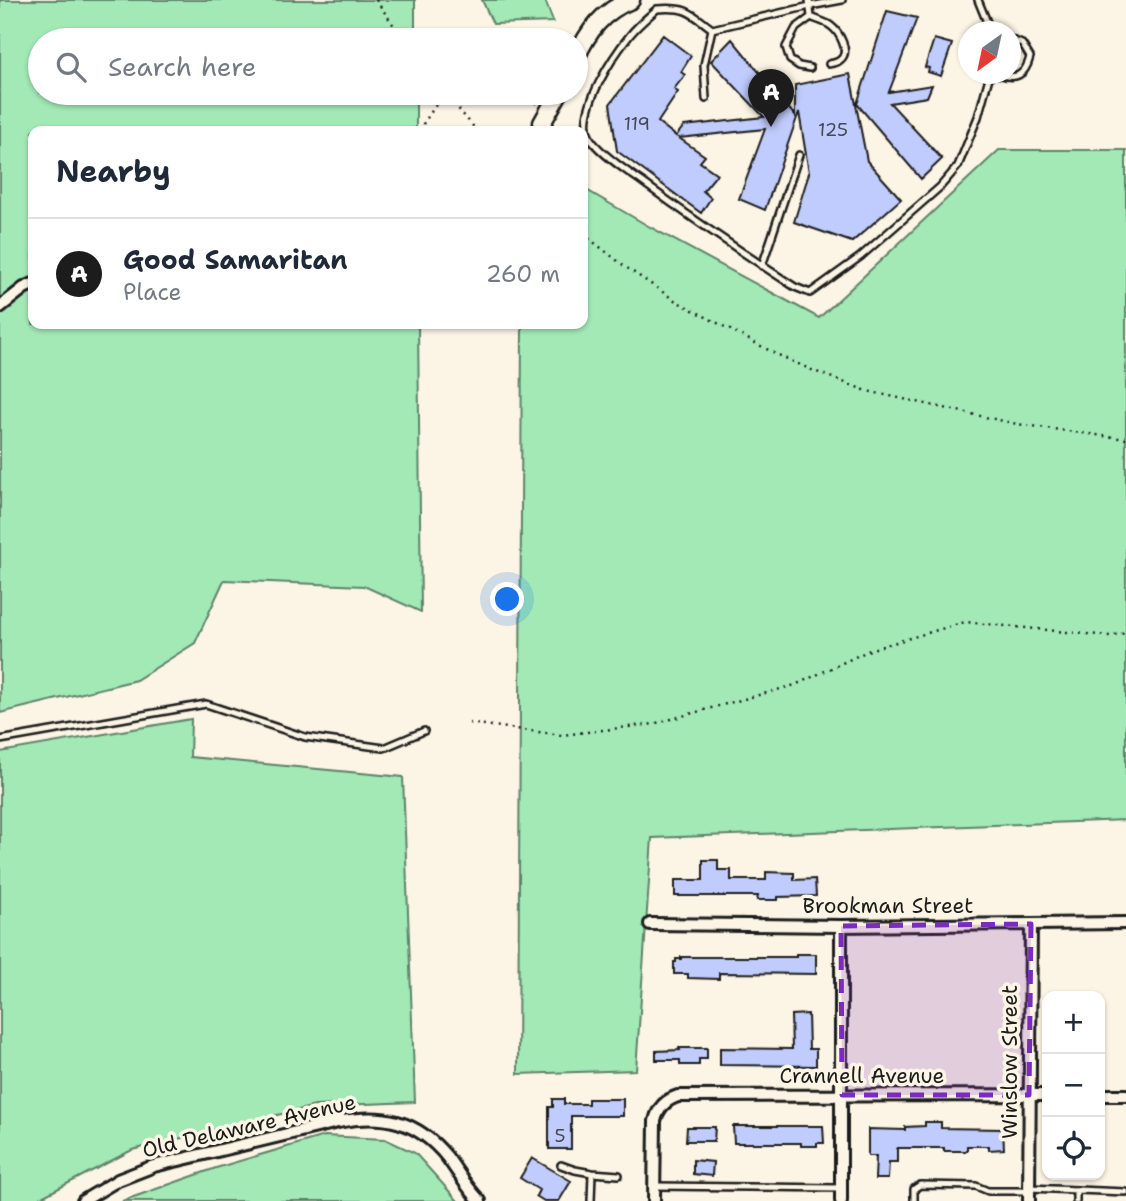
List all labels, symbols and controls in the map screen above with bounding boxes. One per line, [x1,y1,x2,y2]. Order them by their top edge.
north arrow [958,21,1021,84]
search box [28,28,588,105]
icon: search [52,48,90,86]
text: Search here [108,49,257,84]
pin: A [748,69,794,127]
house number: 119 [624,112,650,136]
house number: 125 [818,118,848,142]
text: Nearby [56,151,171,192]
text: Good Samaritan [123,242,347,277]
text: A [70,259,88,289]
text: 260 m [486,259,560,289]
text: Place [123,277,182,307]
your location [490,582,524,616]
street label: Brookman Street [803,892,973,920]
street label: Winslow Street [996,985,1024,1139]
map controls [1042,991,1105,1180]
button: + [1042,991,1105,1054]
button: − [1042,1054,1105,1117]
street label: Crannell Avenue [780,1062,944,1090]
street label: Old Delaware Avenue [139,1088,359,1164]
button: locate [1042,1117,1105,1180]
house number: 5 [554,1124,566,1148]

